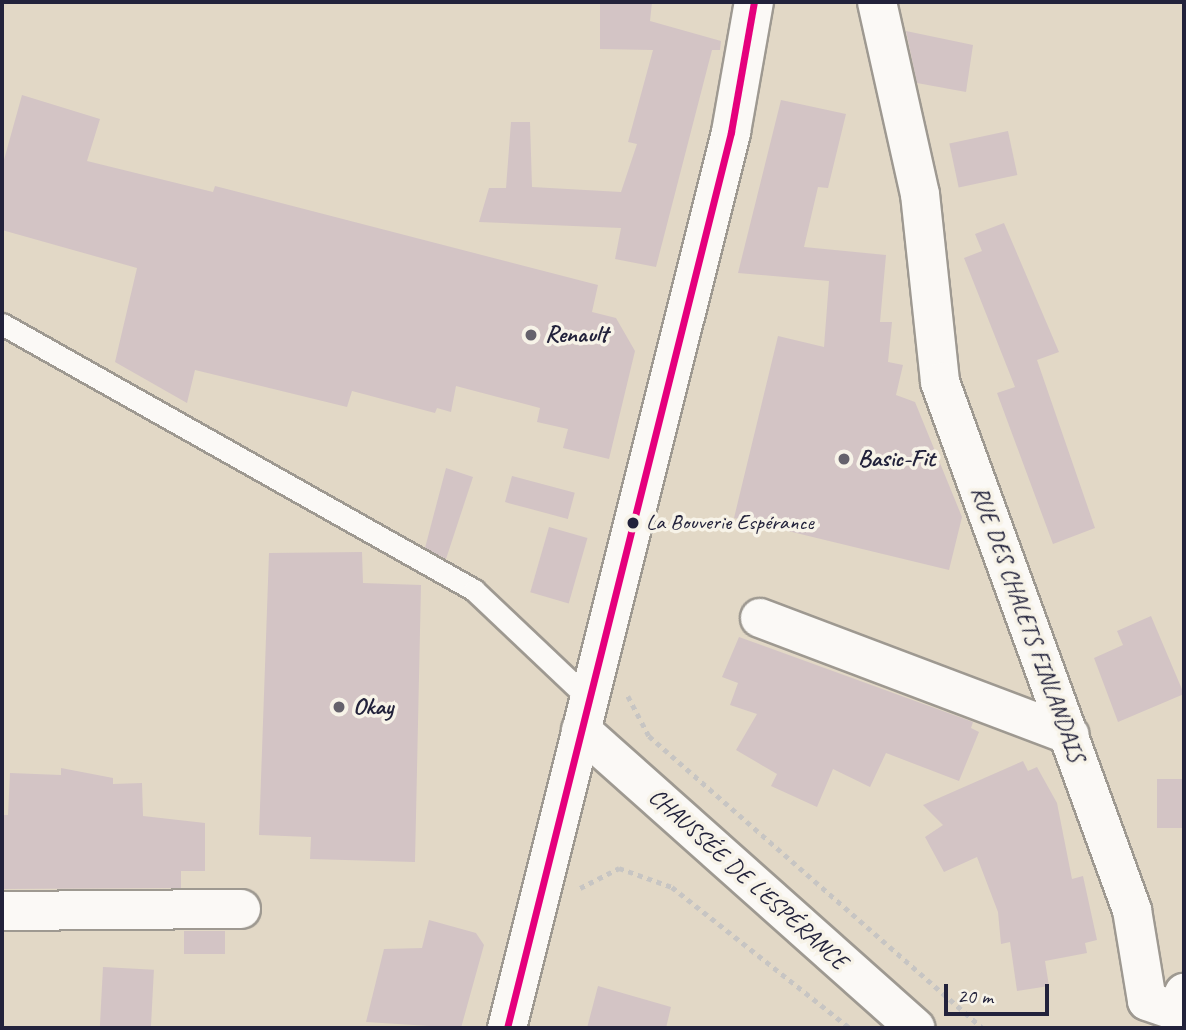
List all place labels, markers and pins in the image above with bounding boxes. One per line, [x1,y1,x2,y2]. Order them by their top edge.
place label: Renault [545,321,608,349]
marker: Renault [523,327,539,343]
place label: Basic-Fit [858,445,935,473]
marker: Basic-Fit [836,451,852,467]
place label: La Bouverie Espérance [646,510,814,536]
marker: La Bouverie Espérance [626,516,640,530]
place label: Okay [353,693,393,721]
marker: Okay [331,699,347,715]

